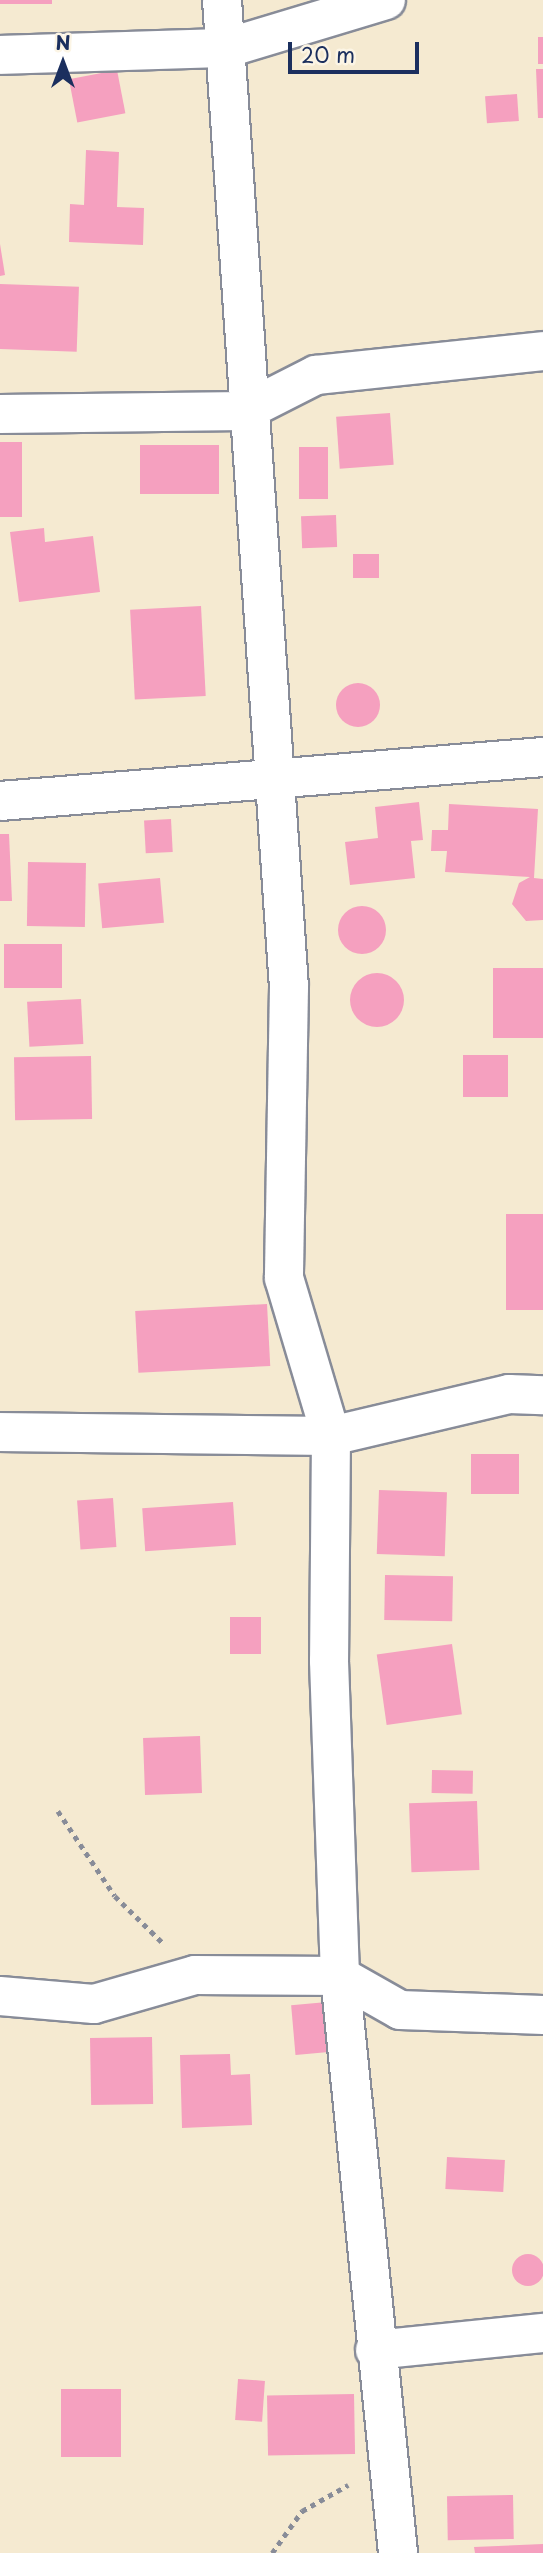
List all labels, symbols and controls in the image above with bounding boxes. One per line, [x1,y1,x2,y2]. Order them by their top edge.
north arrow [28,28,98,98]
text: N [55,28,71,56]
scale bar [291,28,422,72]
text: 20 m [301,38,355,70]

